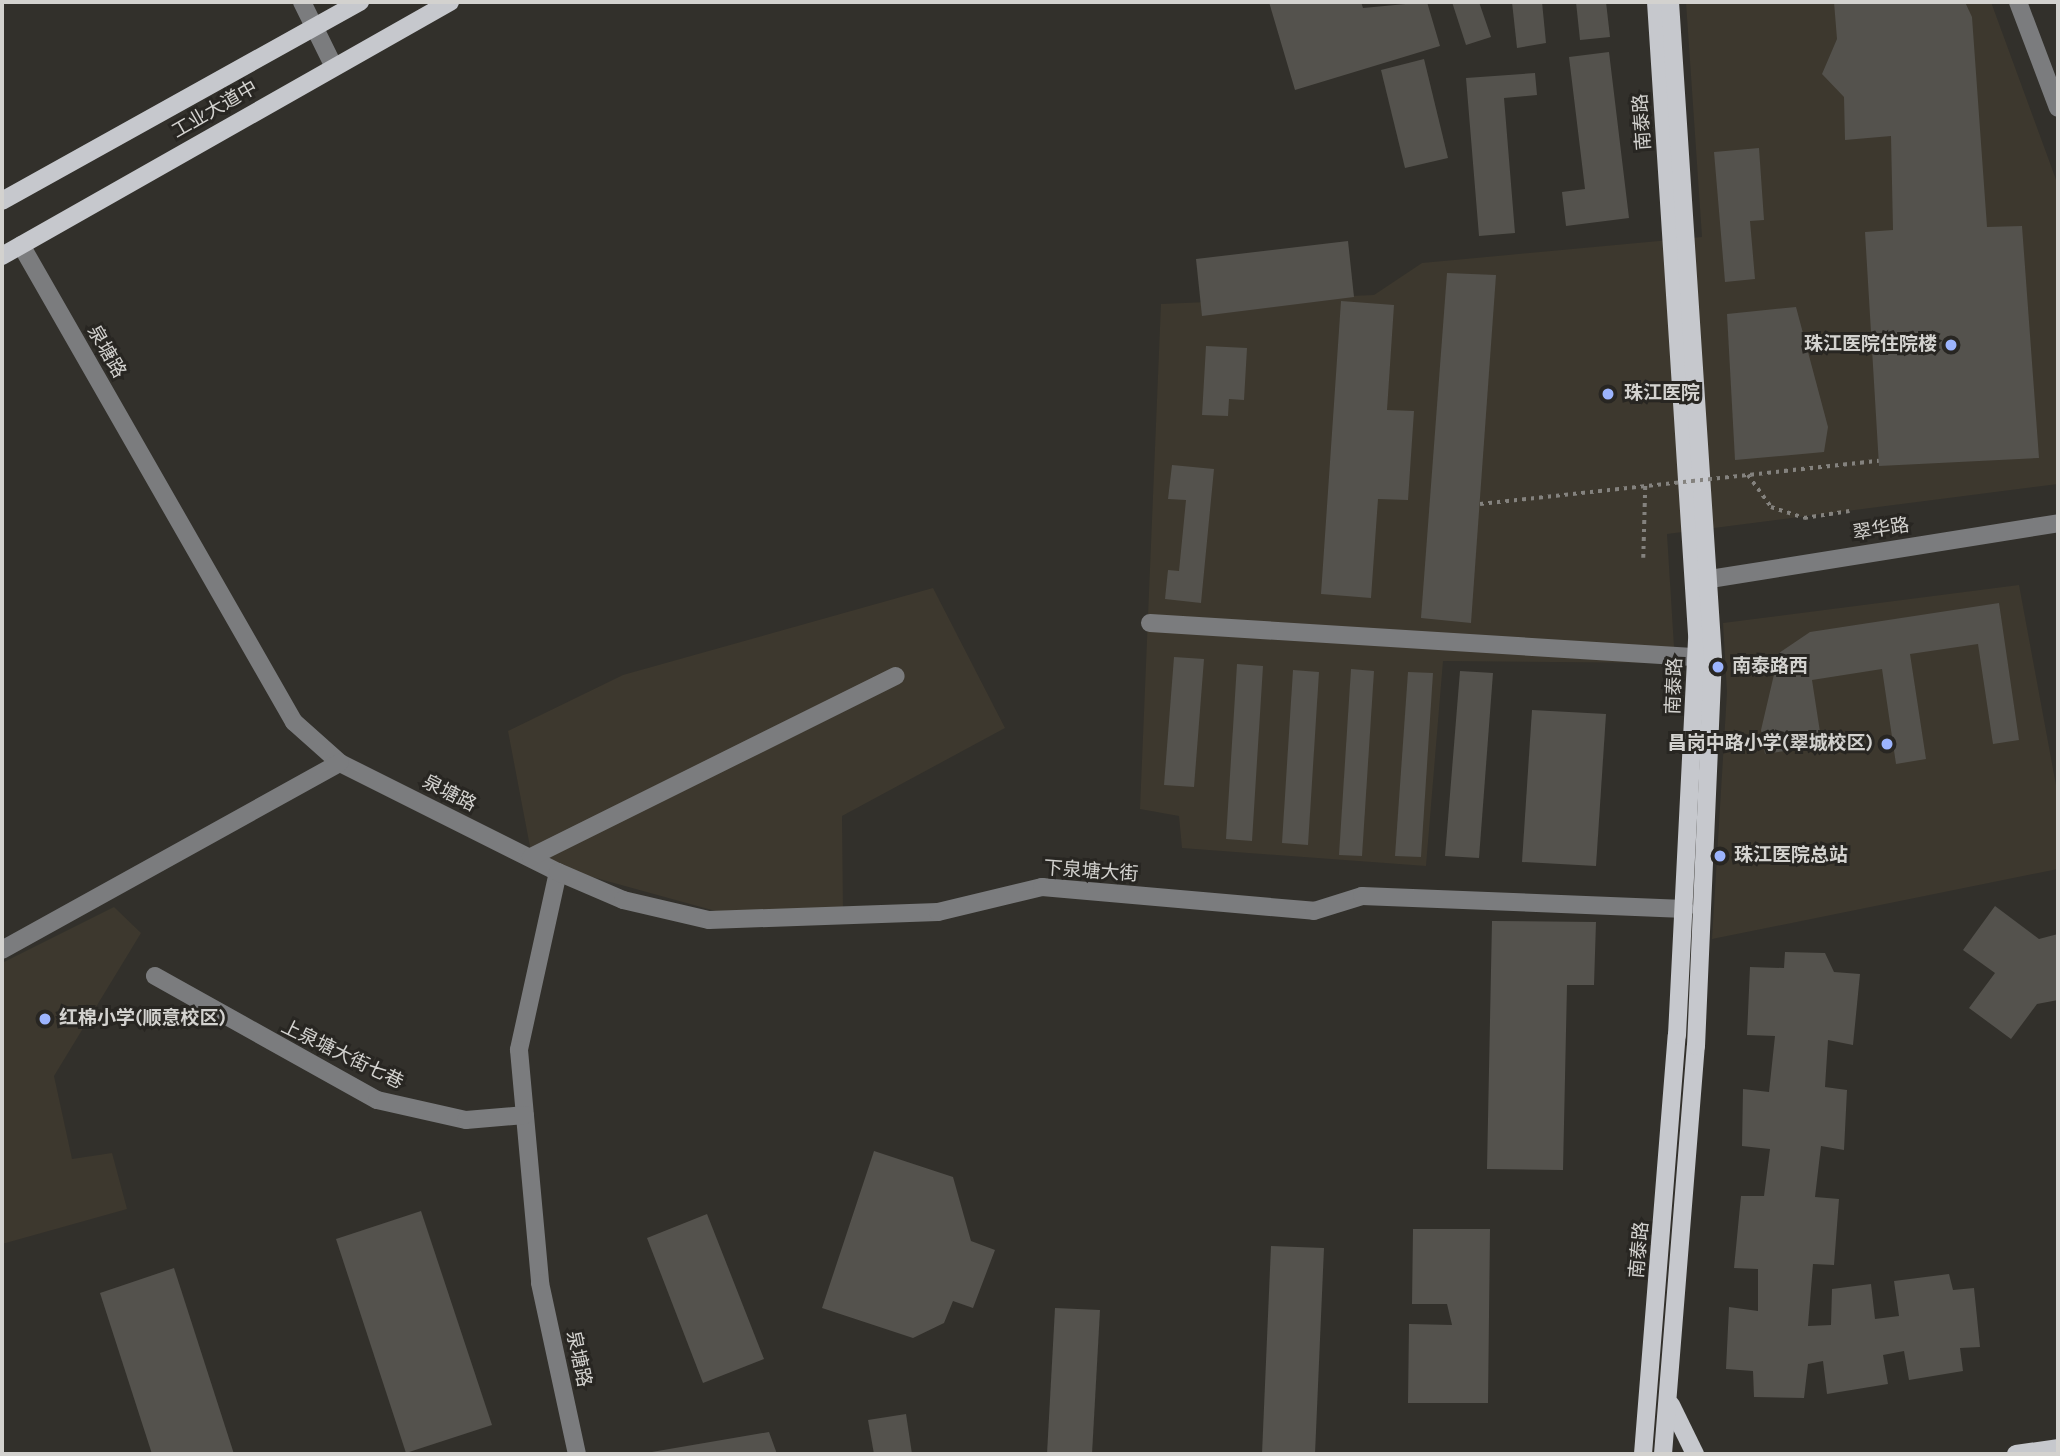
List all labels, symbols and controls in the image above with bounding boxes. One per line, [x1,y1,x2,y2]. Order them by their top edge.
street label: 工业大道中 [168,76,262,144]
street label: 南泰路 [1630,93,1656,151]
street label: 泉塘路 [82,322,130,382]
place label: 珠江医院住院楼 [1804,334,1937,356]
marker: 珠江医院住院楼 [1943,337,1959,353]
place label: 珠江医院 [1624,383,1700,405]
marker: 珠江医院 [1598,384,1618,404]
street label: 翠华路 [1851,514,1911,546]
place label: 南泰路西 [1732,656,1808,678]
street label: 南泰路 [1663,657,1687,715]
marker: 南泰路西 [1710,659,1726,675]
place label: 昌岗中路小学(翠城校区) [1668,733,1873,755]
marker: 昌岗中路小学(翠城校区) [1879,736,1895,752]
street label: 泉塘路 [418,771,480,817]
place label: 珠江医院总站 [1734,845,1848,867]
marker: 珠江医院总站 [1712,848,1728,864]
street label: 下泉塘大街 [1043,857,1139,887]
place label: 红棉小学(顺意校区) [59,1008,226,1030]
marker: 红棉小学(顺意校区) [37,1011,53,1027]
street label: 上泉塘大街七巷 [277,1016,407,1094]
street label: 南泰路 [1626,1221,1654,1279]
street label: 泉塘路 [561,1329,595,1389]

